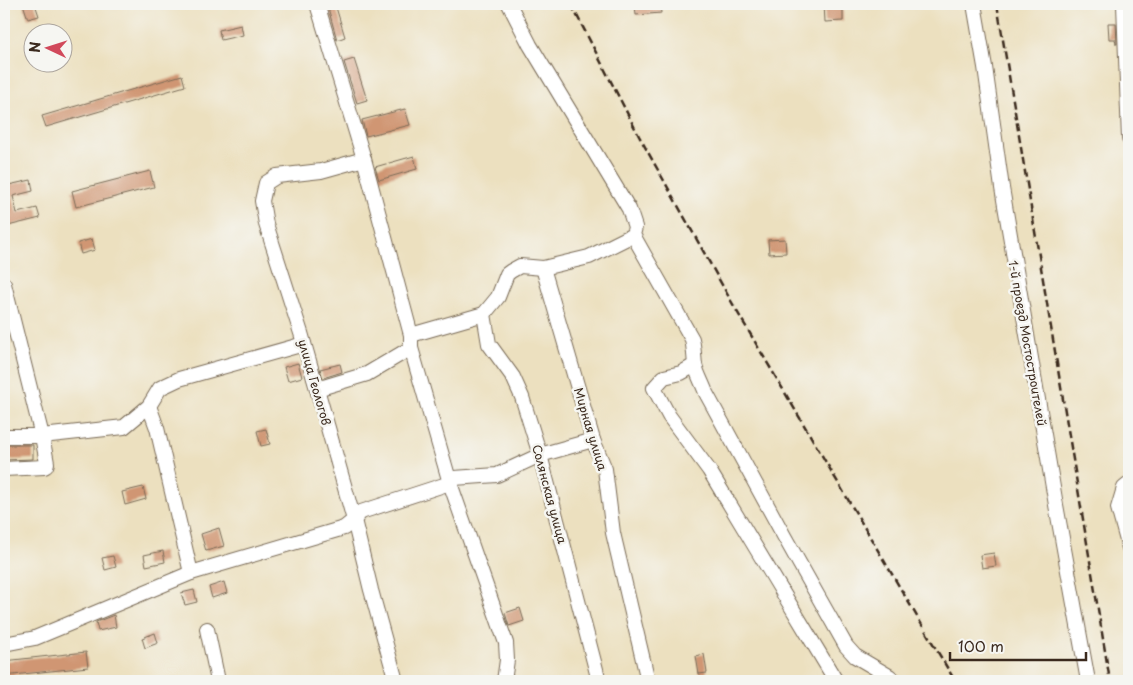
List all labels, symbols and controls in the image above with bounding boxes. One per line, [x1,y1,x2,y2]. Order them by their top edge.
north arrow [22,22,72,72]
text: N [24,41,45,53]
street label: 1-й проезд Мостостроителей [1005,259,1051,427]
street label: улица Геологов [294,337,336,427]
street label: Мирная улица [570,385,612,473]
street label: Солянская улица [528,442,572,546]
scale bar [950,630,1087,662]
text: 100 m [958,634,1004,657]

